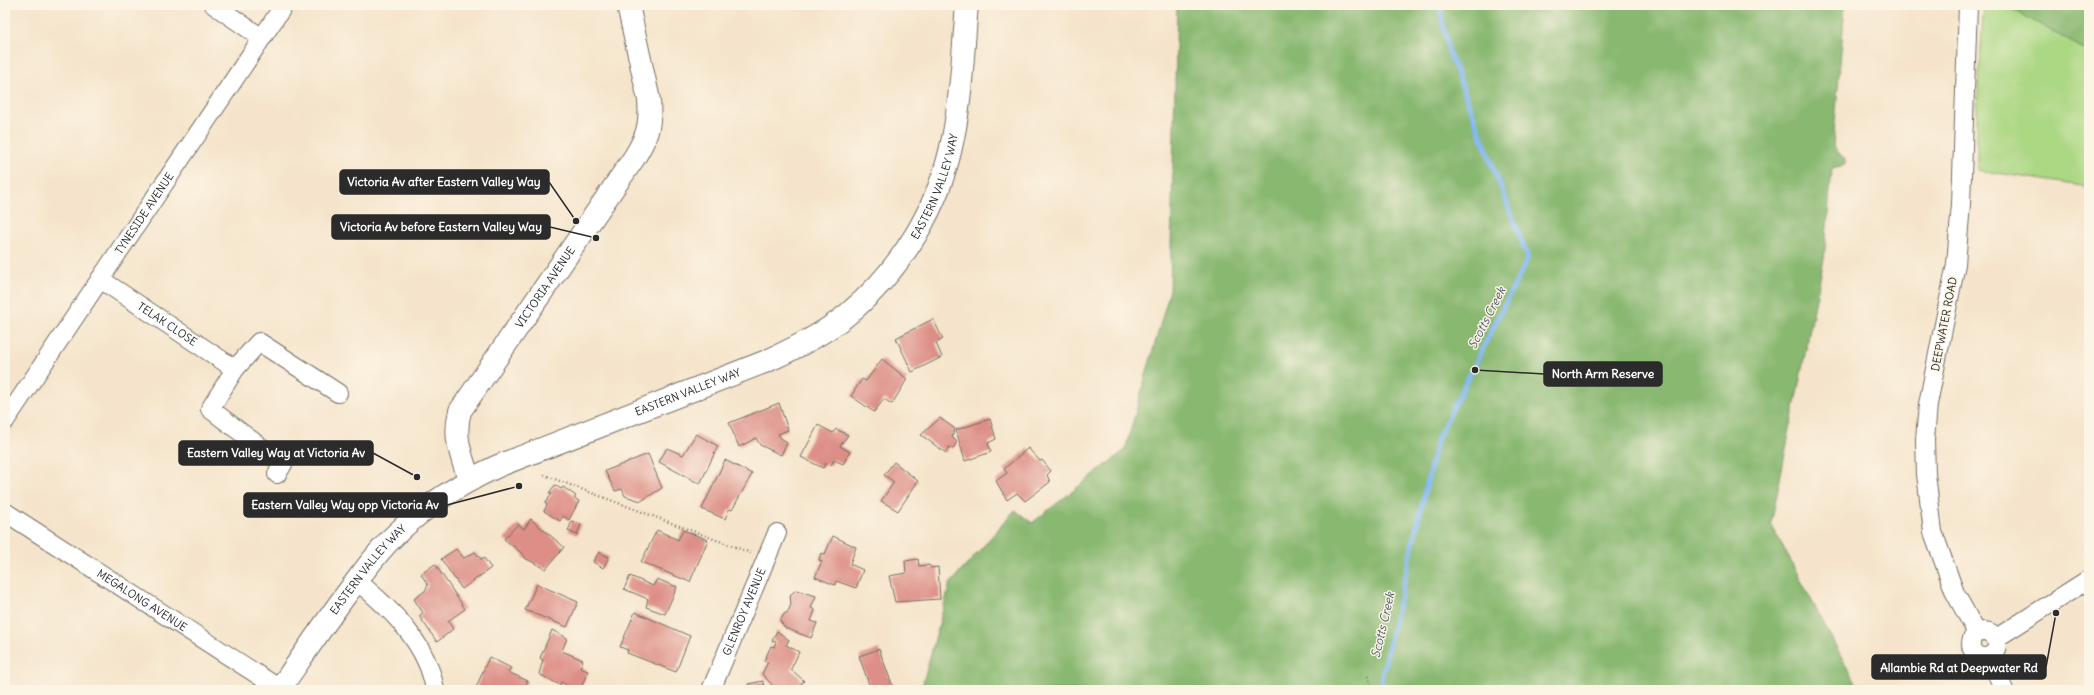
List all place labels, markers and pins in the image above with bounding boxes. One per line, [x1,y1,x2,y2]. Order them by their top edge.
callout: Victoria Av after Eastern Valley Way [340,170,549,194]
callout: Victoria Av before Eastern Valley Way [332,215,550,239]
callout: North Arm Reserve [1544,362,1662,386]
callout: Eastern Valley Way at Victoria Av [179,441,373,465]
callout: Eastern Valley Way opp Victoria Av [244,493,447,517]
callout: Allambie Rd at Deepwater Rd [1872,655,2046,679]

